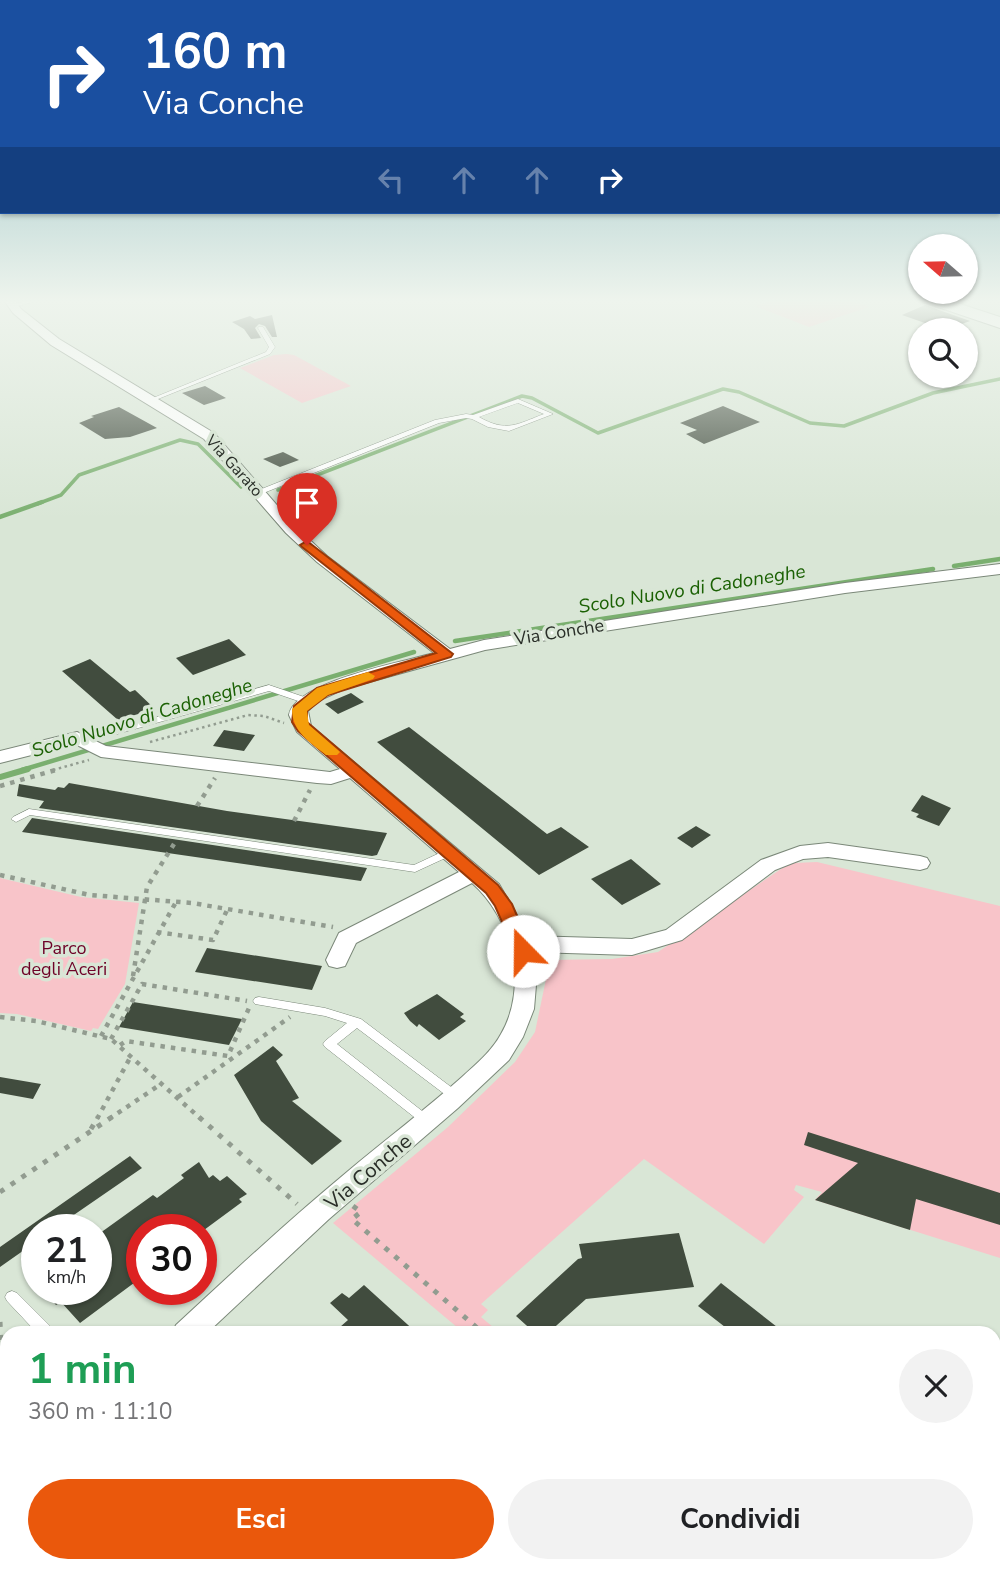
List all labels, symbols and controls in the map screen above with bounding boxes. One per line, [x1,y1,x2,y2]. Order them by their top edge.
text: 160 m [143,18,287,85]
icon: right [28,28,119,119]
text: Via Conche [143,82,304,125]
icon: left [372,161,410,199]
icon: ahead [445,161,483,199]
icon: ahead [518,161,556,199]
icon: right [591,161,629,199]
north arrow [908,234,978,304]
map controls [908,234,978,388]
button: search [908,318,978,388]
street label: Via Garato [200,430,268,502]
pin [277,473,337,545]
icon: arrive [288,484,326,522]
water label: Scolo Nuovo di Cadoneghe [577,558,807,620]
street label: Via Conche [511,613,606,651]
water label: Scolo Nuovo di Cadoneghe [28,672,256,764]
position arrow [486,914,560,988]
park label: Parco degli Aceri [21,936,107,981]
street label: Via Conche [318,1127,417,1217]
speed limit sign: 30 [126,1214,217,1305]
text: 21 [45,1227,88,1274]
text: km/h [47,1265,86,1289]
text: 1 min [28,1341,137,1398]
button: close [899,1349,973,1423]
text: 360 m · 11:10 [28,1396,173,1427]
button: Esci [28,1479,494,1559]
button: Condividi [508,1479,973,1559]

